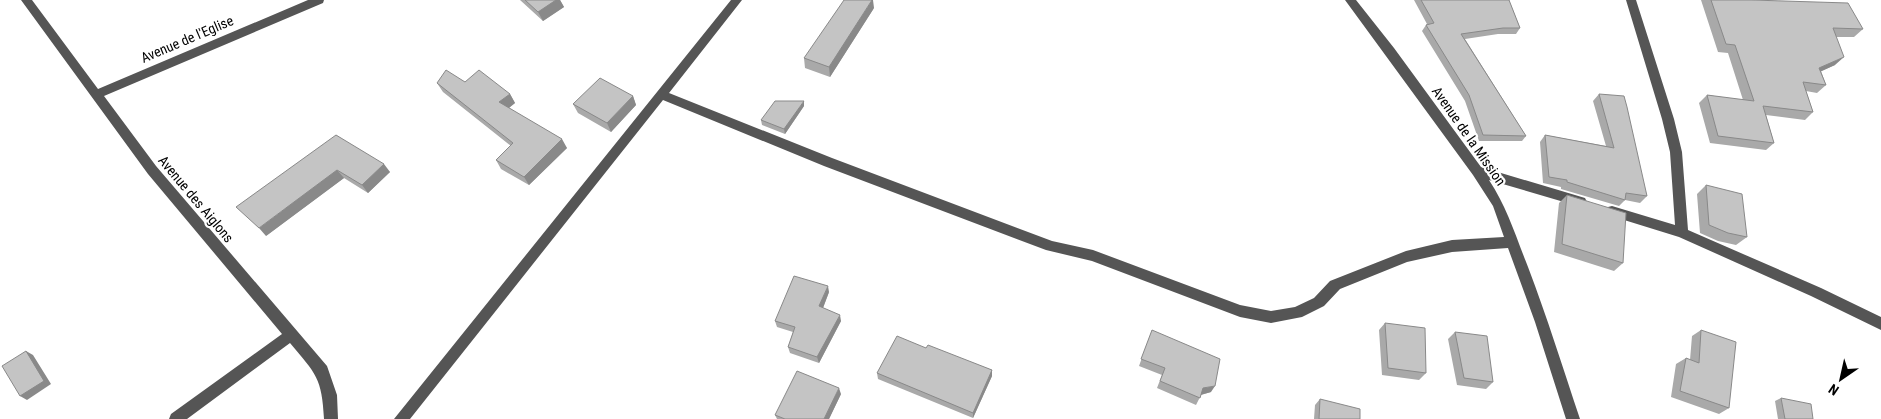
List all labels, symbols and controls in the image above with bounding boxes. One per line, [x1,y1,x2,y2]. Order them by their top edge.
street label: Avenue de l'Eglise [138,12,236,66]
street label: Avenue de la Mission [1429,84,1509,188]
street label: Avenue des Aiglons [155,152,237,246]
north arrow [1816,354,1866,404]
text: N [1826,381,1842,399]

